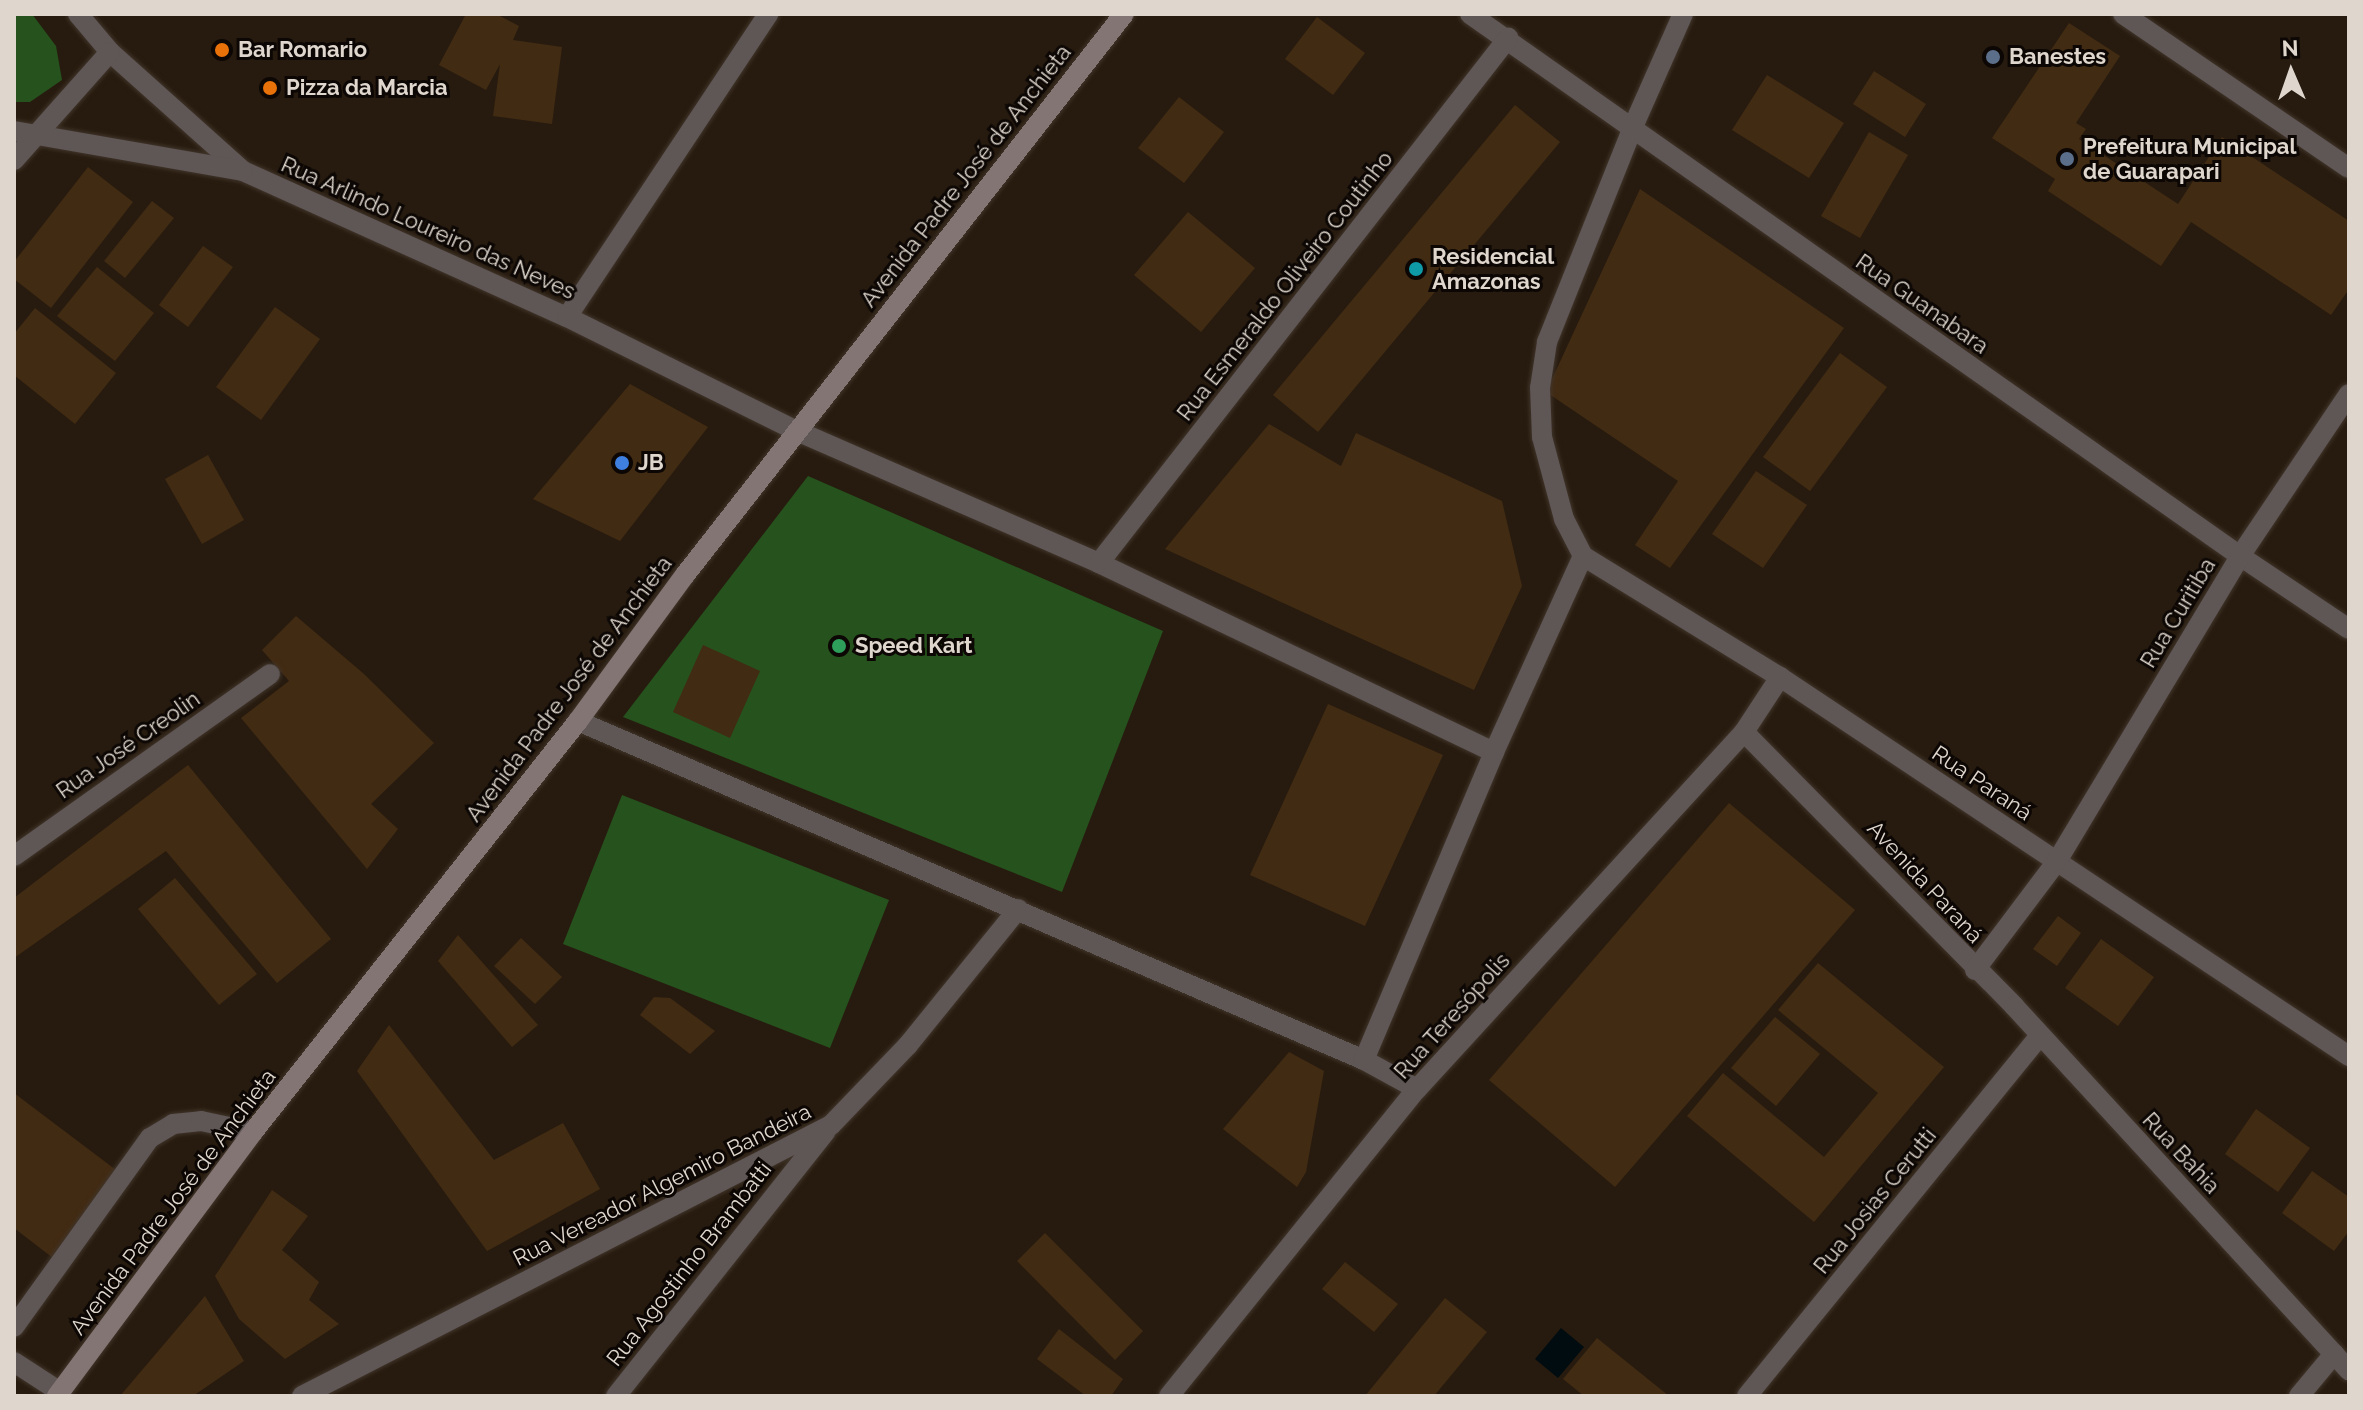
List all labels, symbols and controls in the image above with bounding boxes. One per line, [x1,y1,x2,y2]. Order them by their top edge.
north arrow [2251,32,2331,112]
text: N [2281,35,2299,61]
place label: Bar Romario [238,37,368,63]
street label: Avenida Padre José de Anchieta [855,39,1077,313]
marker: Bar Romario [213,41,231,59]
place label: Banestes [2009,44,2106,70]
marker: Banestes [1984,48,2002,66]
place label: Pizza da Marcia [286,75,448,101]
marker: Pizza da Marcia [261,79,279,97]
place label: Prefeitura Municipal de Guarapari [2083,133,2296,184]
street label: Rua Esmeraldo Oliveiro Coutinho [1172,146,1398,426]
marker: Prefeitura Municipal de Guarapari [2058,150,2076,168]
street label: Rua Arlindo Loureiro das Neves [277,151,579,305]
place label: Residencial Amazonas [1432,243,1554,294]
street label: Rua Guanabara [1851,249,1993,359]
marker: Residencial Amazonas [1407,260,1425,278]
place label: JB [638,450,664,476]
marker: JB [613,454,631,472]
street label: Avenida Padre José de Anchieta [460,551,678,827]
street label: Rua Curitiba [2135,553,2221,673]
place label: Speed Kart [855,633,972,659]
marker: Speed Kart [830,637,848,655]
street label: Rua José Creolin [51,686,205,804]
street label: Rua Paraná [1927,740,2037,826]
street label: Avenida Paraná [1862,815,1988,949]
street label: Rua Teresópolis [1388,947,1516,1085]
street label: Avenida Padre José de Anchieta [64,1064,282,1340]
street label: Rua Vereador Algemiro Bandeira [508,1098,816,1272]
street label: Rua Bahia [2137,1107,2225,1199]
street label: Rua Josias Cerutti [1808,1123,1942,1279]
street label: Rua Agostinho Brambatti [601,1156,777,1372]

